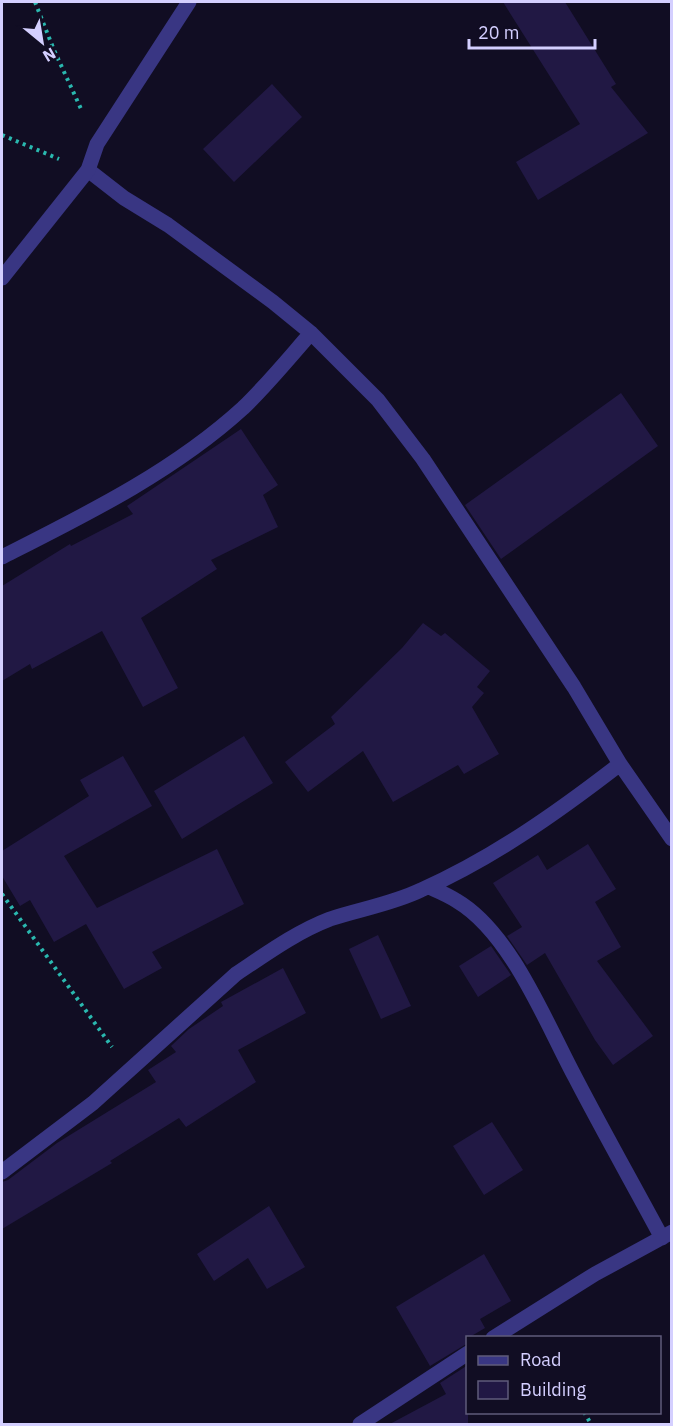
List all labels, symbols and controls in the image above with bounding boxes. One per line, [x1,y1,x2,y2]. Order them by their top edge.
north arrow [12,12,72,72]
scale bar [469,12,595,50]
text: 20 m [478,21,520,44]
text: N [39,43,60,67]
legend [466,1336,661,1414]
text: Road [520,1348,561,1371]
text: Building [520,1378,587,1401]

